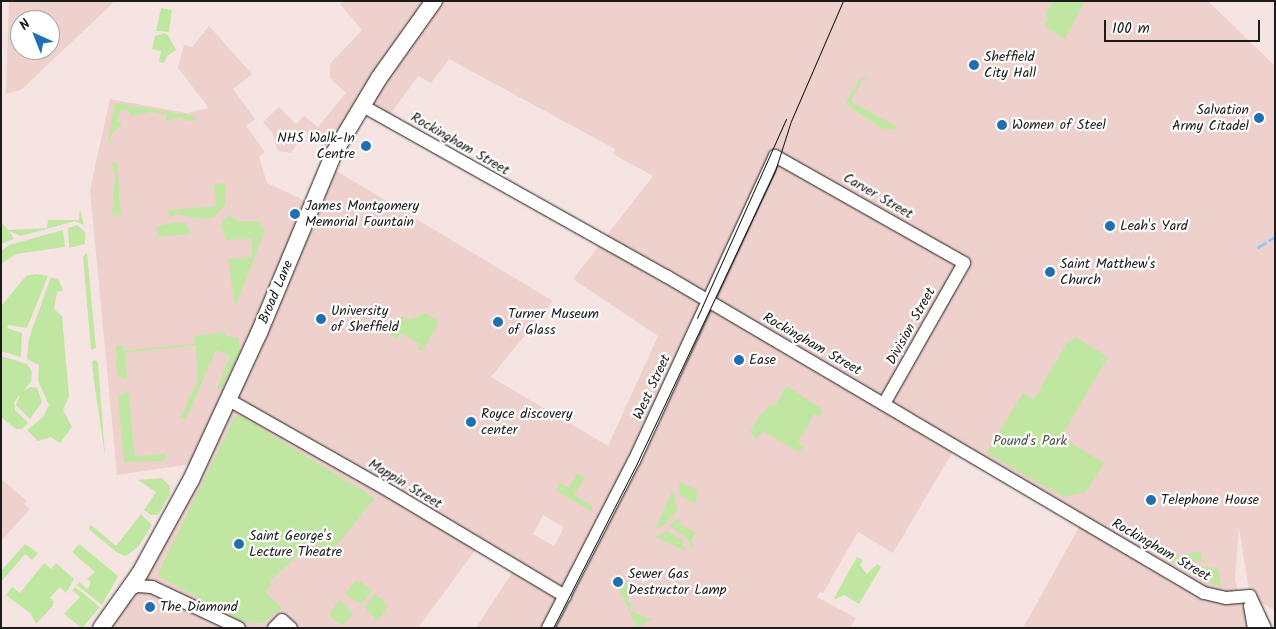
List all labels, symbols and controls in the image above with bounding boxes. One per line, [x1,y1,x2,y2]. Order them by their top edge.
north arrow [10,10,60,60]
scale bar [1106,10,1262,42]
text: N [14,14,36,36]
text: 100 m [1112,17,1150,41]
place label: Sheffield City Hall [984,49,1036,82]
marker: Sheffield City Hall [968,59,980,71]
place label: Salvation Army Citadel [1172,102,1249,134]
street label: Rockingham Street [408,109,512,179]
marker: Salvation Army Citadel [1253,112,1265,124]
place label: Women of Steel [1012,117,1106,133]
marker: Women of Steel [996,119,1008,131]
place label: NHS Walk-In Centre [277,130,355,162]
marker: NHS Walk-In Centre [359,139,373,153]
street label: Carver Street [840,169,916,223]
place label: James Montgomery Memorial Fountain [305,198,419,230]
marker: James Montgomery Memorial Fountain [289,208,301,220]
place label: Leah's Yard [1120,218,1188,234]
marker: Leah's Yard [1104,220,1116,232]
place label: Saint Matthew's Church [1060,256,1155,288]
street label: Broad Lane [255,258,297,326]
marker: Saint Matthew's Church [1044,266,1056,278]
street label: Division Street [883,284,939,368]
place label: University of Sheffield [331,303,399,336]
place label: Turner Museum of Glass [508,306,599,338]
street label: Rockingham Street [760,309,864,379]
marker: University of Sheffield [315,313,327,325]
marker: Turner Museum of Glass [492,316,504,328]
street label: West Street [630,352,674,422]
place label: Ease [749,352,776,368]
marker: Ease [733,354,745,366]
place label: Royce discovery center [481,406,572,438]
marker: Royce discovery center [465,416,477,428]
park label: Pound's Park [993,433,1067,449]
street label: Mappin Street [365,455,445,513]
place label: Telephone House [1161,492,1259,508]
marker: Telephone House [1145,494,1157,506]
street label: Rockingham Street [1109,515,1213,585]
place label: Saint George's Lecture Theatre [249,528,342,560]
marker: Saint George's Lecture Theatre [233,538,245,550]
place label: Sewer Gas Destructor Lamp [628,566,726,598]
marker: Sewer Gas Destructor Lamp [612,576,624,588]
place label: The Diamond [160,599,238,615]
marker: The Diamond [144,601,156,613]

